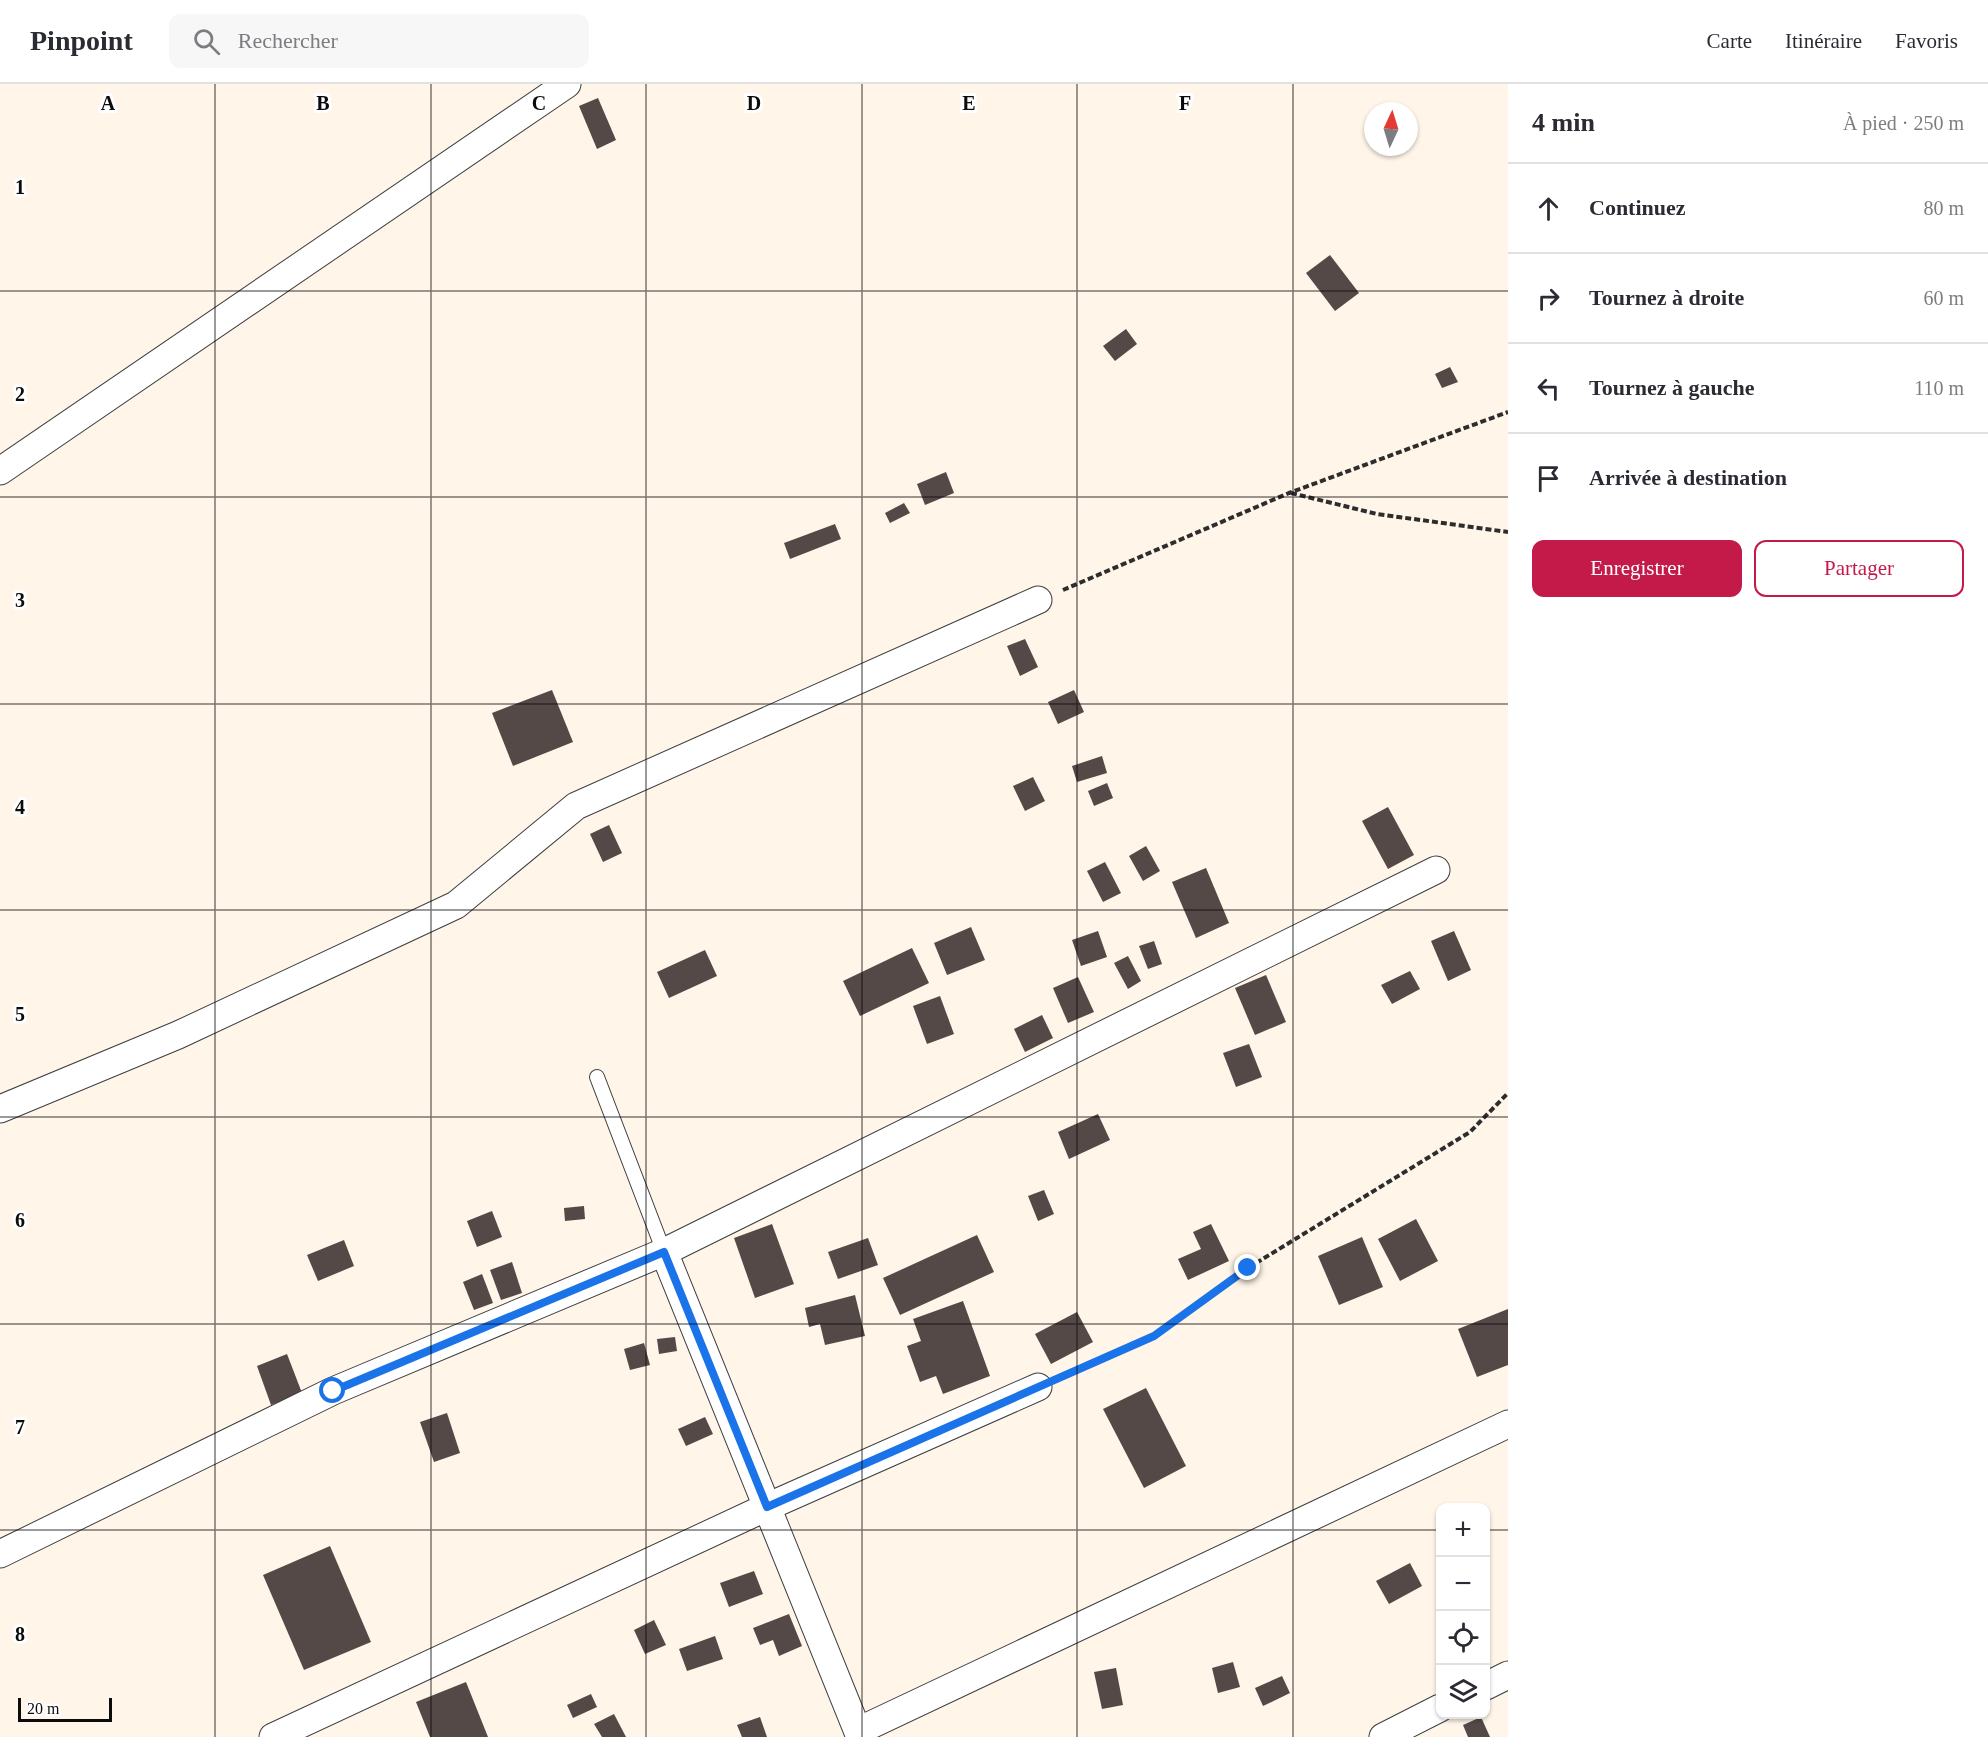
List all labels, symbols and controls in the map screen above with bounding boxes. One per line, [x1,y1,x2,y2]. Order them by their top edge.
search box [169,14,589,68]
text: Pinpoint [30,25,133,56]
icon: search [190,25,223,58]
text: Rechercher [238,28,338,53]
text: Carte [1707,29,1752,53]
text: Itinéraire [1785,29,1862,53]
text: Favoris [1895,29,1958,53]
text: A [101,92,116,114]
text: B [316,92,330,114]
text: C [532,92,546,114]
text: D [747,92,761,114]
text: E [962,92,976,114]
text: F [1179,92,1191,114]
north arrow [1364,102,1418,156]
text: 4 min [1532,108,1595,137]
text: À pied · 250 m [1843,112,1964,134]
text: 1 [15,176,25,198]
icon: ahead [1532,192,1565,225]
text: Continuez [1589,195,1686,220]
text: 80 m [1923,197,1964,219]
icon: right [1532,282,1565,315]
text: Tournez à droite [1589,285,1744,310]
text: 60 m [1923,287,1964,309]
icon: left [1532,372,1565,405]
text: Tournez à gauche [1589,375,1754,400]
text: 110 m [1914,377,1964,399]
text: 2 [15,383,25,405]
icon: arrive [1532,462,1565,495]
text: Arrivée à destination [1589,465,1787,490]
button: Enregistrer [1532,540,1742,597]
button: Partager [1754,540,1964,597]
text: 3 [15,589,25,611]
text: 4 [15,796,25,818]
text: 5 [15,1003,25,1025]
text: 6 [15,1209,25,1231]
route end [1234,1254,1260,1280]
route start [319,1377,345,1403]
text: 7 [15,1416,25,1438]
map controls [1436,1503,1490,1719]
button: + [1436,1503,1490,1557]
button: − [1436,1557,1490,1611]
button: locate [1436,1611,1490,1665]
text: 8 [15,1623,25,1645]
button: layers [1436,1665,1490,1719]
scale bar [18,1695,112,1722]
text: 20 m [27,1700,59,1717]

